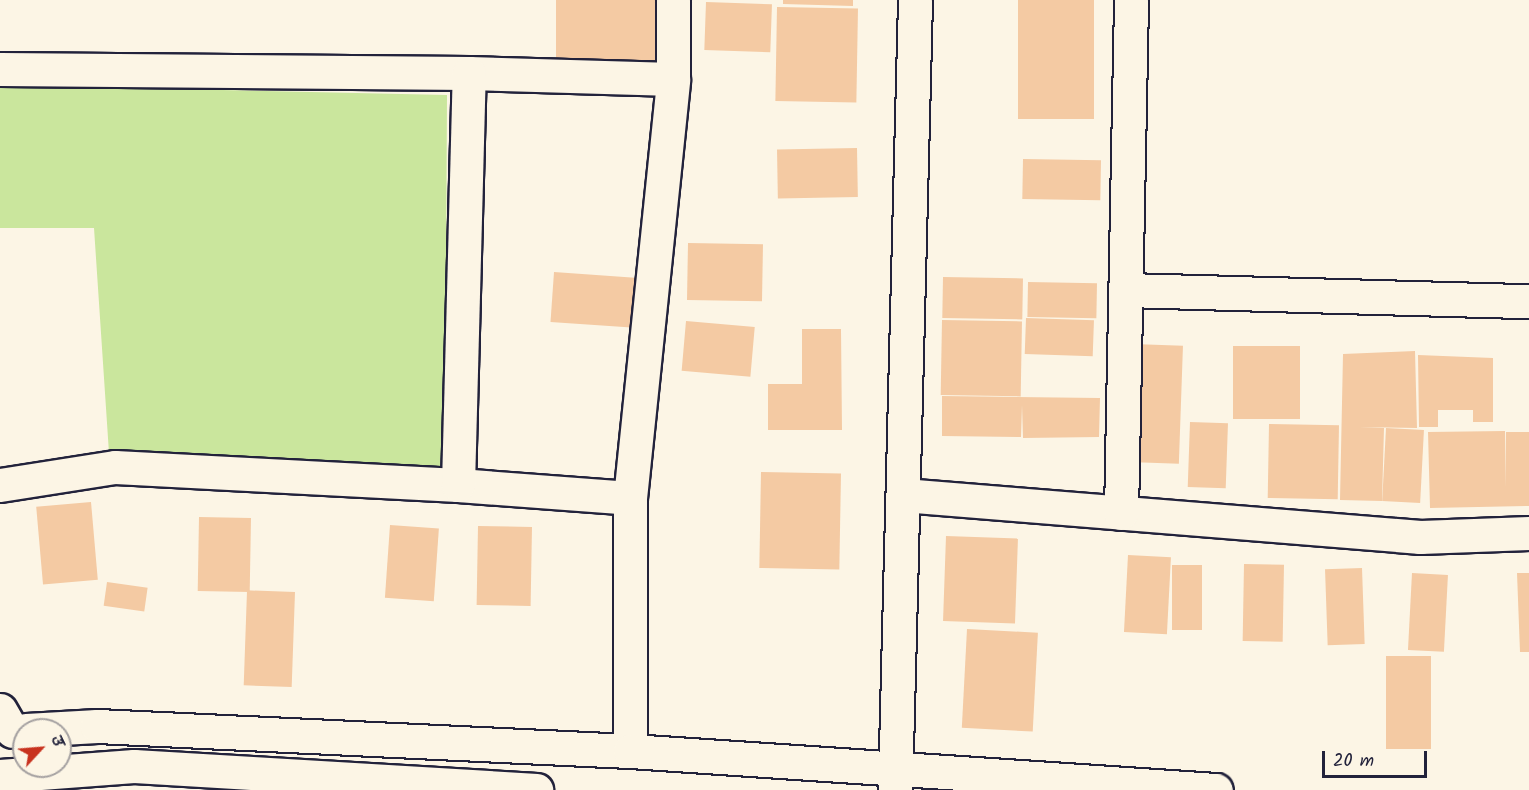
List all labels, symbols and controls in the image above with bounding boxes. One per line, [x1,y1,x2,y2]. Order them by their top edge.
north arrow [12,718,72,778]
text: उ [43,731,70,751]
scale bar [1325,739,1430,777]
text: 20 m [1333,747,1374,776]

